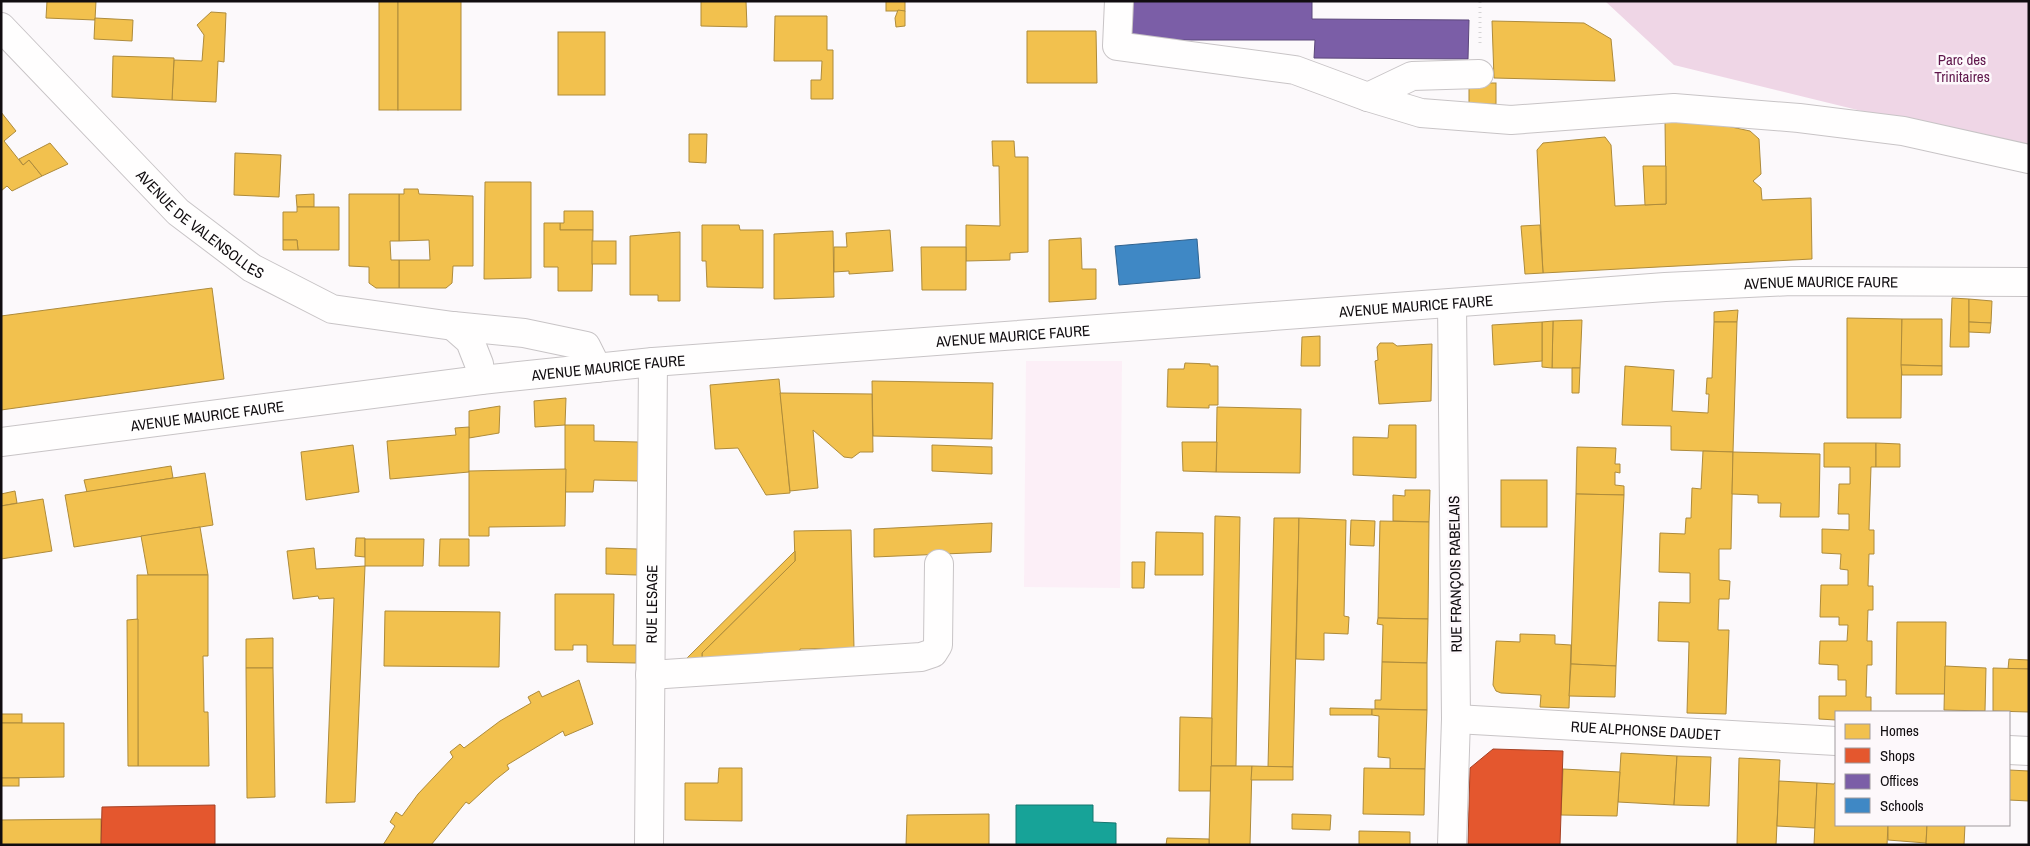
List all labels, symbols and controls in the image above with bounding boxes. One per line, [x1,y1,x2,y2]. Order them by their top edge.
park label: Parc des Trinitaires [1934,49,1990,87]
street label: AVENUE DE VALENSOLLES [131,164,268,283]
street label: AVENUE MAURICE FAURE [1742,270,1898,294]
street label: AVENUE MAURICE FAURE [1337,289,1494,322]
street label: AVENUE MAURICE FAURE [934,319,1091,352]
street label: AVENUE MAURICE FAURE [529,349,686,385]
street label: AVENUE MAURICE FAURE [128,395,285,436]
street label: RUE FRANÇOIS RABELAIS [1443,496,1467,652]
street label: RUE LESAGE [640,565,662,643]
legend [1835,711,2010,826]
street label: RUE ALPHONSE DAUDET [1570,715,1722,745]
text: Homes [1880,720,1919,741]
text: Shops [1880,745,1915,766]
text: Offices [1880,770,1919,791]
text: Schools [1880,795,1924,816]

